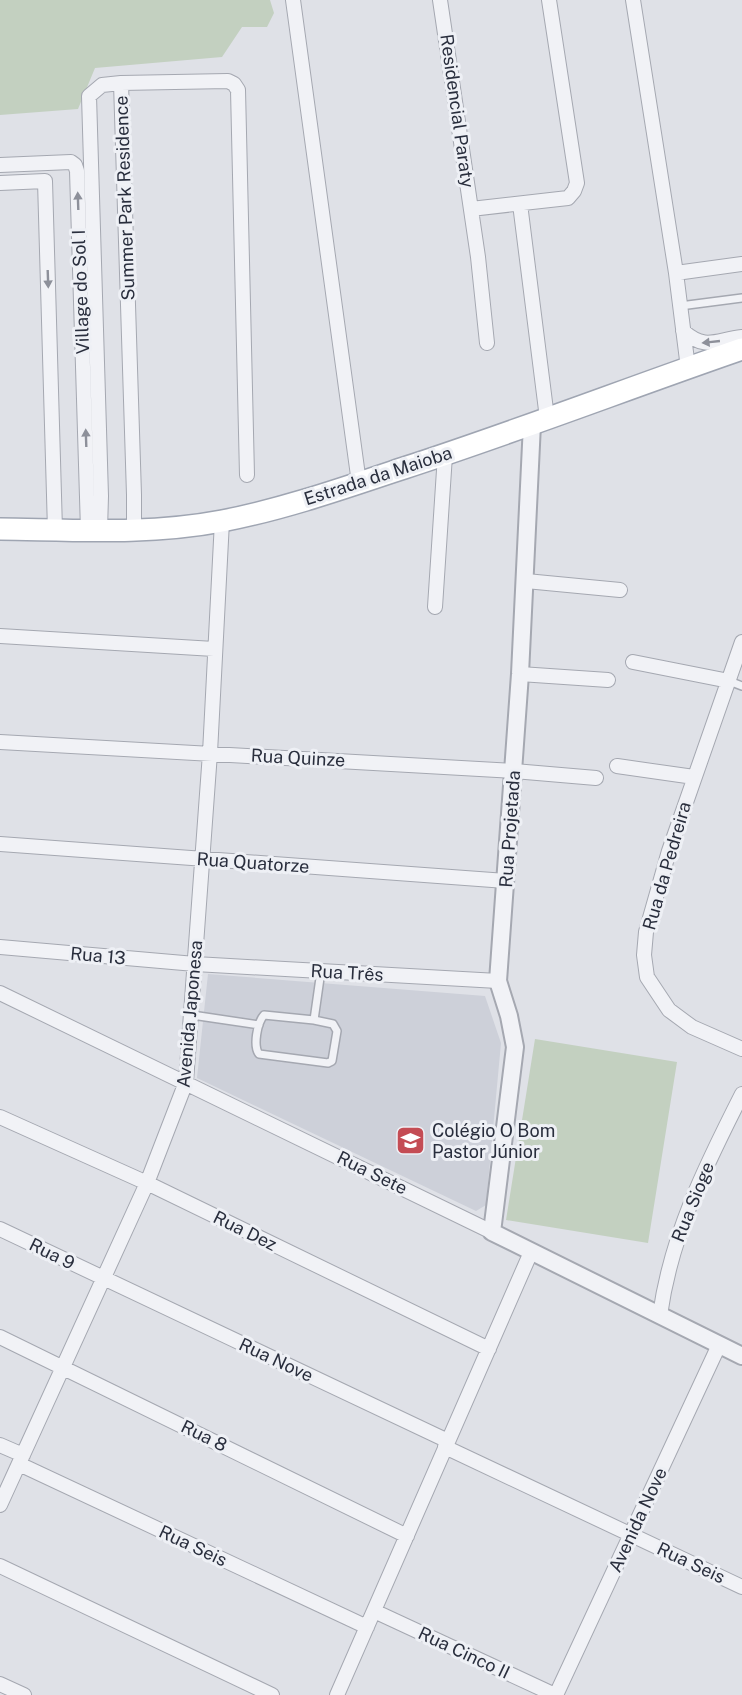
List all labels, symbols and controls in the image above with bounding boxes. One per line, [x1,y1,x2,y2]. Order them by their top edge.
street label: Residencial Paraty [436,33,479,189]
street label: Summer Park Residence [110,95,139,301]
one-way arrow [74,191,83,210]
street label: Village do Sol I [68,229,93,355]
one-way arrow [43,269,53,288]
one-way arrow [701,337,720,347]
one-way arrow [81,428,91,447]
street label: Estrada da Maioba [301,442,455,509]
street label: Rua Quinze [250,745,346,770]
street label: Rua Projetada [495,770,524,888]
street label: Rua da Pedreira [638,799,695,932]
street label: Rua Quatorze [196,848,310,877]
street label: Avenida Japonesa [173,939,206,1089]
street label: Rua 13 [69,943,127,968]
street label: Rua Três [310,960,384,985]
place label: Colégio O Bom Pastor Júnior [432,1120,555,1162]
school or university icon: Colégio O Bom Pastor Júnior [395,1125,427,1157]
street label: Rua Sete [334,1147,411,1199]
street label: Rua Sioge [667,1159,718,1245]
street label: Rua Dez [210,1206,280,1255]
street label: Rua 9 [26,1234,78,1274]
street label: Rua Nove [236,1333,317,1386]
street label: Rua 8 [178,1415,231,1456]
street label: Avenida Nove [604,1464,671,1576]
street label: Rua Seis [156,1521,231,1570]
street label: Rua Seis [654,1538,729,1587]
street label: Rua Cinco II [415,1622,513,1683]

